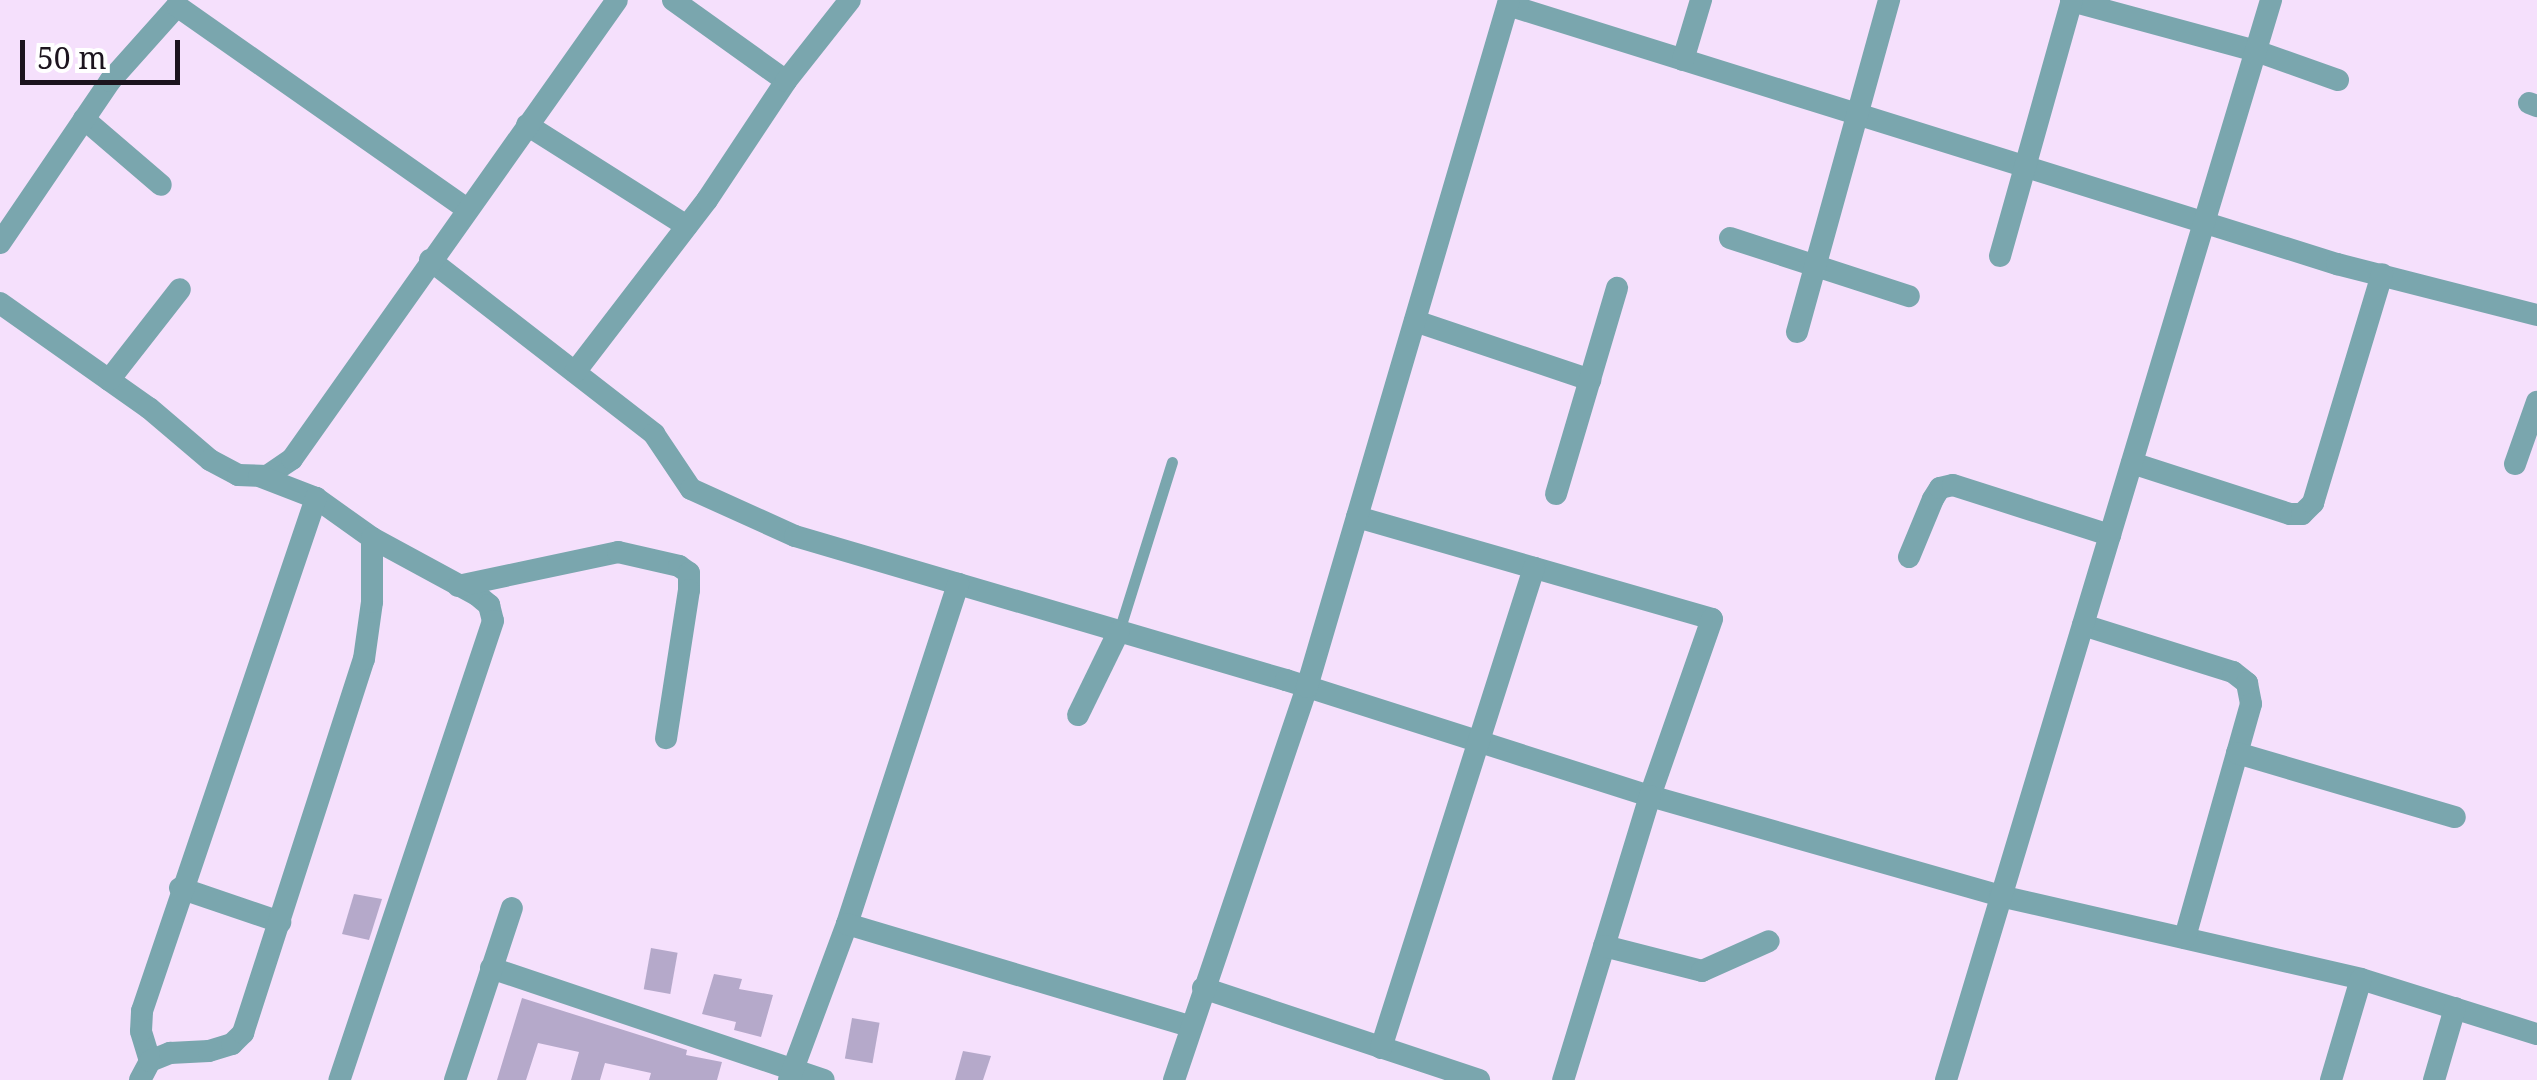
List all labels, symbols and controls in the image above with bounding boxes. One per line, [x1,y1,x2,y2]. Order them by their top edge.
scale bar [25,20,185,82]
text: 50 m [37,37,107,78]

